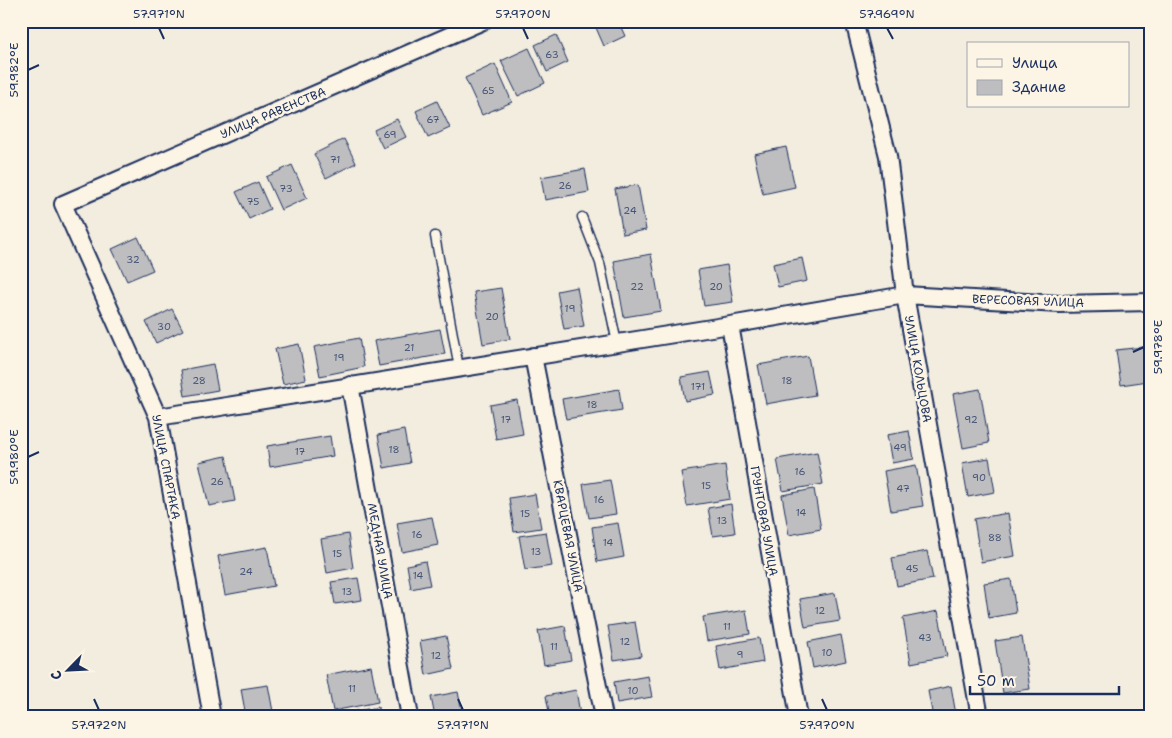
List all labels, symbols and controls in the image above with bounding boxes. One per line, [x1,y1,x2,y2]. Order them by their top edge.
text: 57.971°N [133,6,185,22]
text: 57.970°N [495,6,551,22]
text: 57.969°N [859,6,915,22]
legend [967,42,1130,108]
text: 59.982°E [6,43,22,97]
house number: 63 [545,48,559,61]
text: Улица [1012,53,1058,73]
text: Здание [1012,77,1066,97]
street label: УЛИЦА РАВЕНСТВА [218,83,329,143]
house number: 65 [482,84,494,97]
house number: 67 [427,113,439,126]
house number: 69 [383,128,397,141]
house number: 71 [330,153,340,166]
house number: 26 [558,179,572,192]
house number: 73 [279,182,293,195]
house number: 75 [247,195,259,208]
house number: 24 [623,204,637,217]
house number: 32 [126,253,140,266]
house number: 22 [630,280,644,293]
house number: 20 [709,280,723,293]
street label: ВЕРЕСОВАЯ УЛИЦА [972,291,1085,311]
house number: 19 [565,302,575,315]
house number: 20 [485,310,499,323]
street label: УЛИЦА КОЛЬЦОВА [901,314,935,424]
house number: 30 [157,320,171,333]
text: 59.978°E [1150,320,1166,374]
house number: 21 [404,341,414,354]
house number: 19 [334,351,344,364]
house number: 28 [192,374,206,387]
house number: 18 [781,374,793,387]
house number: 171 [691,380,705,393]
house number: 18 [586,398,598,411]
street label: УЛИЦА СПАРТАКА [148,413,184,521]
house number: 17 [501,413,511,426]
house number: 92 [964,413,978,426]
text: 59.980°E [6,429,22,485]
house number: 49 [893,441,907,454]
house number: 18 [388,443,400,456]
house number: 17 [295,445,305,458]
street label: ГРУНТОВАЯ УЛИЦА [746,465,782,578]
house number: 16 [795,465,805,478]
house number: 90 [972,471,986,484]
house number: 26 [210,475,224,488]
street label: КВАРЦЕВАЯ УЛИЦА [549,478,587,594]
house number: 15 [701,479,711,492]
house number: 47 [896,482,910,495]
house number: 16 [594,493,604,506]
street label: МЕДНАЯ УЛИЦА [364,502,396,601]
house number: 14 [796,506,806,519]
house number: 15 [520,507,530,520]
house number: 13 [717,514,727,527]
house number: 16 [412,528,422,541]
house number: 88 [988,531,1002,544]
house number: 14 [603,536,613,549]
house number: 13 [531,545,541,558]
house number: 15 [332,547,342,560]
house number: 45 [906,562,918,575]
house number: 24 [239,565,253,578]
house number: 14 [413,569,423,582]
house number: 13 [342,585,352,598]
house number: 12 [815,604,825,617]
house number: 11 [723,620,731,633]
house number: 43 [918,631,932,644]
house number: 12 [620,635,630,648]
house number: 11 [550,640,558,653]
north arrow [42,646,92,696]
house number: 10 [822,646,832,659]
house number: 9 [737,648,744,661]
house number: 12 [431,649,441,662]
scale bar [970,663,1118,695]
text: С [46,668,66,683]
text: 50 m [977,671,1015,691]
house number: 11 [348,682,356,695]
house number: 10 [628,684,638,697]
text: 57.972°N [72,717,126,733]
text: 57.971°N [437,717,489,733]
text: 57.970°N [799,717,855,733]

